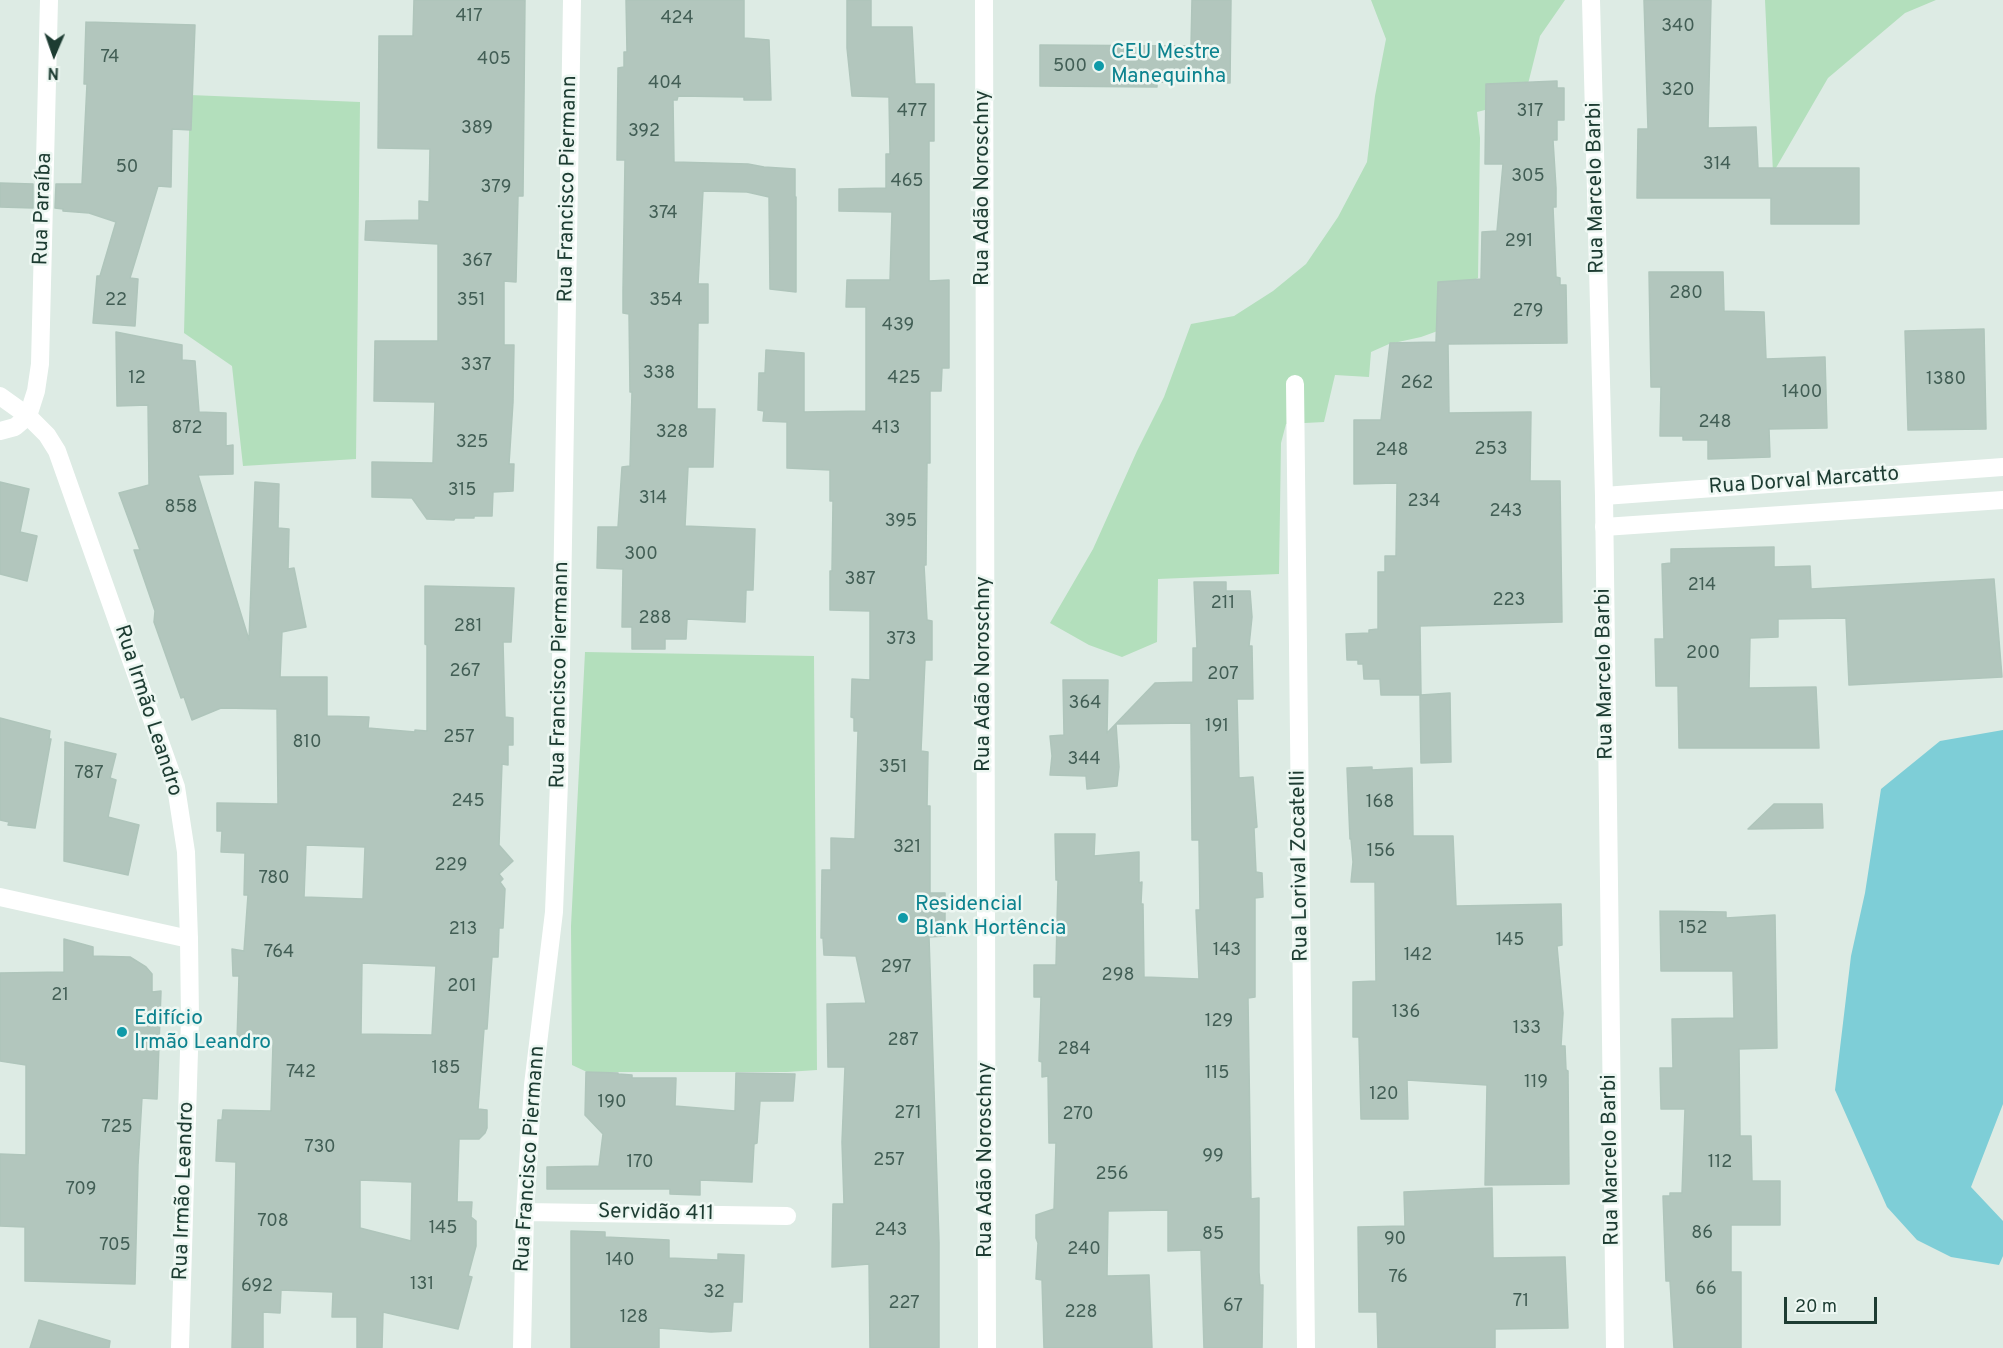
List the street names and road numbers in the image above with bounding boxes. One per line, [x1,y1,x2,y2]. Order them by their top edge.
street label: Rua Francisco Piermann [554,75,584,303]
street label: Rua Adão Noroschny [971,90,997,286]
street label: Rua Marcelo Barbi [1583,102,1611,274]
street label: Rua Paraíba [29,152,59,266]
street label: Rua Dorval Marcatto [1708,463,1900,501]
street label: Rua Francisco Piermann [546,561,576,789]
street label: Rua Adão Noroschny [972,576,998,772]
street label: Rua Marcelo Barbi [1592,588,1620,760]
street label: Rua Irmão Leandro [107,622,187,800]
street label: Rua Lorival Zocatelli [1287,770,1315,962]
street label: Rua Francisco Piermann [511,1045,551,1273]
street label: Rua Adão Noroschny [974,1062,1000,1258]
street label: Rua Marcelo Barbi [1598,1074,1626,1246]
street label: Rua Irmão Leandro [169,1101,201,1281]
street label: Servidão 411 [598,1200,714,1228]

